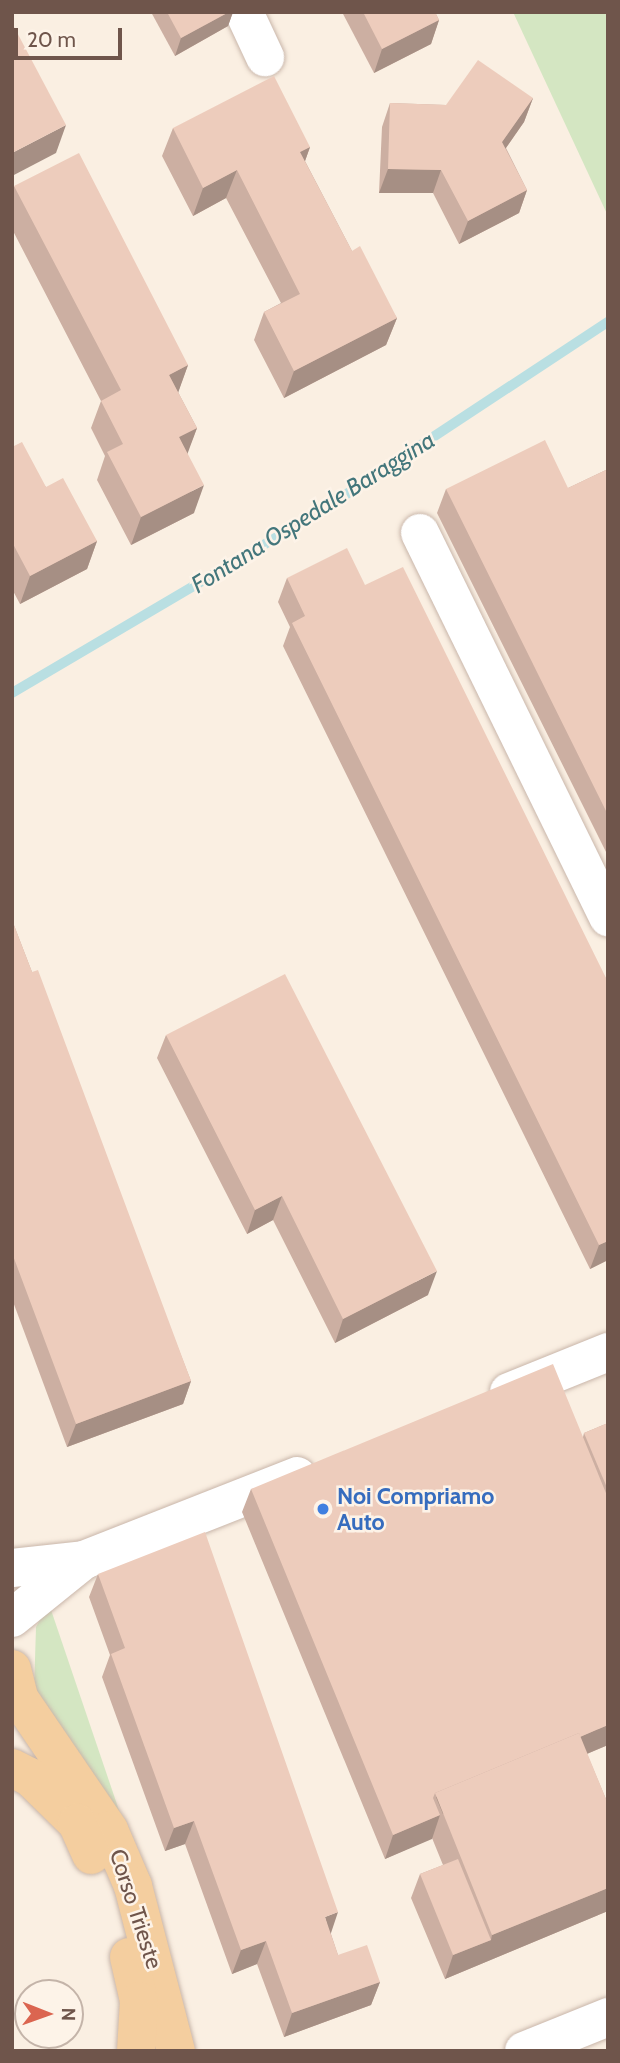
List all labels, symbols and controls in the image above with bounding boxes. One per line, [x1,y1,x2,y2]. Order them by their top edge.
scale bar [18,14,126,58]
text: 20 m [27,27,76,52]
water label: Fontana Ospedale Baraggina [186,425,440,599]
place label: Noi Compriamo Auto [337,1482,494,1536]
marker: Noi Compriamo Auto [315,1501,331,1517]
street label: Corso Trieste [104,1846,168,1972]
north arrow [14,1979,84,2049]
text: N [57,2007,80,2021]

